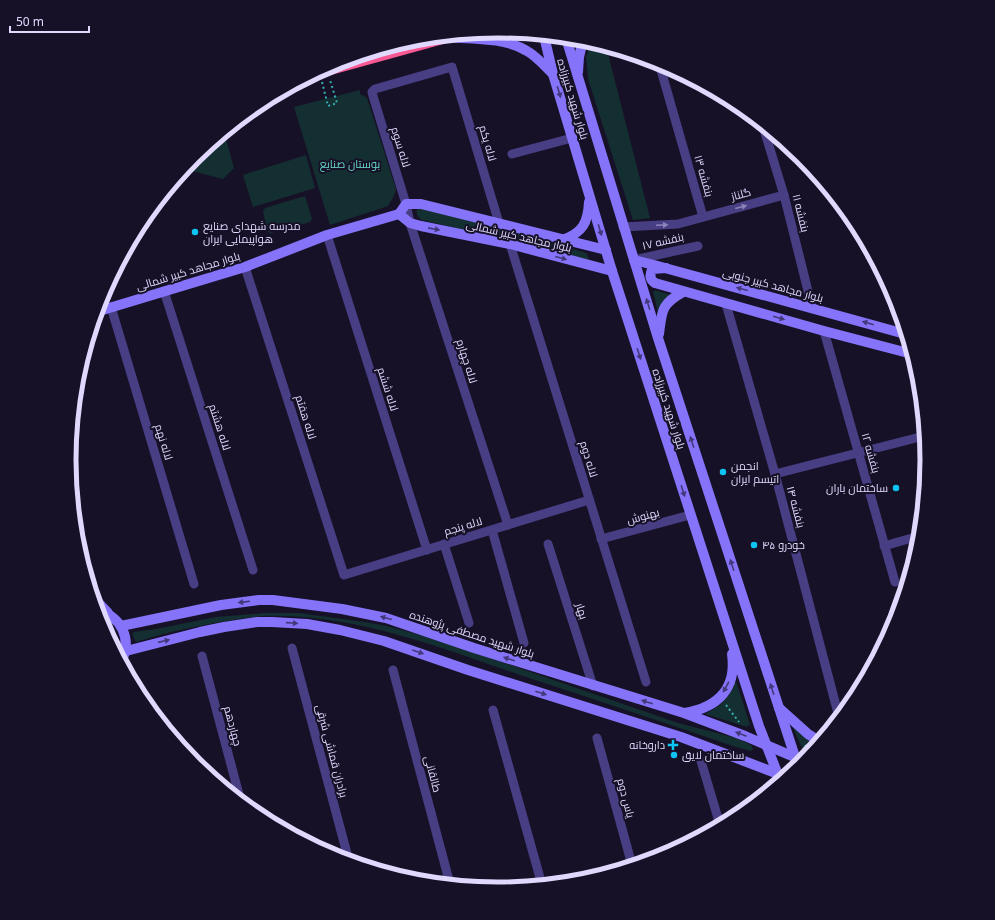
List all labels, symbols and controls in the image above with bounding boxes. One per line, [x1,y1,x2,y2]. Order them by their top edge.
scale bar [10,8,89,34]
text: 50 m [16,13,44,30]
street label: بلوار شهید کبیرزاده [554,57,593,141]
one-way arrow [556,86,562,98]
street label: لاله یکم [475,123,501,163]
street label: لاله سوم [387,125,415,169]
street label: بنفشه ۱۳ [691,153,718,199]
park label: بوستان صنایع [320,156,380,172]
street label: گلناز [728,184,753,204]
street label: بنفشه ۱۱ [790,192,813,234]
one-way arrow [735,204,747,210]
street label: بلوار مجاهد کبیر شمالی [465,216,573,255]
place label: مدرسه شهدای صنایع هواپیمایی ایران [203,218,300,246]
one-way arrow [656,222,669,228]
one-way arrow [597,224,603,236]
one-way arrow [428,226,440,232]
marker: مدرسه شهدای صنایع هواپیمایی ایران [190,227,200,237]
street label: بنفشه ۱۷ [641,228,685,253]
street label: بلوار مجاهد کبیر شمالی [134,248,242,293]
one-way arrow [555,255,567,261]
street label: بلوار مجاهد کبیر جنوبی [721,264,825,305]
one-way arrow [736,285,749,291]
one-way arrow [645,298,651,310]
one-way arrow [773,316,785,322]
one-way arrow [861,320,873,326]
street label: لاله چهارم [452,337,482,385]
one-way arrow [636,348,642,360]
street label: لاله ششم [373,365,403,413]
street label: بلوار شهید کبیرزاده [649,367,690,451]
street label: لاله هفتم [291,393,321,441]
street label: لاله هشتم [205,402,235,452]
street label: لاله نهم [151,422,177,462]
street label: بنفشه ۱۲ [859,431,884,475]
one-way arrow [689,435,695,447]
street label: لاله دوم [576,439,602,479]
place label: انجمن اتیسم ایران [731,458,779,487]
marker: انجمن اتیسم ایران [718,467,728,477]
place label: ساختمان باران [826,480,888,495]
marker: ساختمان باران [891,483,901,493]
street label: بنفشه ۱۴ [784,484,809,529]
one-way arrow [680,485,686,497]
street label: بهنوش [625,504,661,527]
street label: لاله پنجم [442,513,484,539]
place label: خودرو ۴۵ [762,537,805,552]
marker: خودرو ۴۵ [749,540,759,550]
one-way arrow [729,559,735,571]
one-way arrow [238,599,250,605]
street label: بهار [573,600,592,621]
street label: بلوار شهید مصطفی پژوهنده [408,606,537,661]
one-way arrow [380,615,392,621]
one-way arrow [286,619,298,626]
one-way arrow [158,637,170,643]
one-way arrow [412,650,424,656]
one-way arrow [503,656,515,662]
one-way arrow [723,681,730,693]
one-way arrow [769,682,775,694]
one-way arrow [536,690,548,696]
one-way arrow [640,699,652,705]
street label: برادران قماشی شرقی [313,703,352,799]
street label: چهاردهم [220,704,246,748]
one-way arrow [735,731,747,737]
place label: داروخانه [629,737,665,752]
marker: داروخانه [668,740,678,750]
place label: ساختمان لایق [682,747,744,762]
marker: ساختمان لایق [669,750,679,760]
street label: طالقانی [421,754,446,794]
street label: یاس دوم [613,776,639,820]

